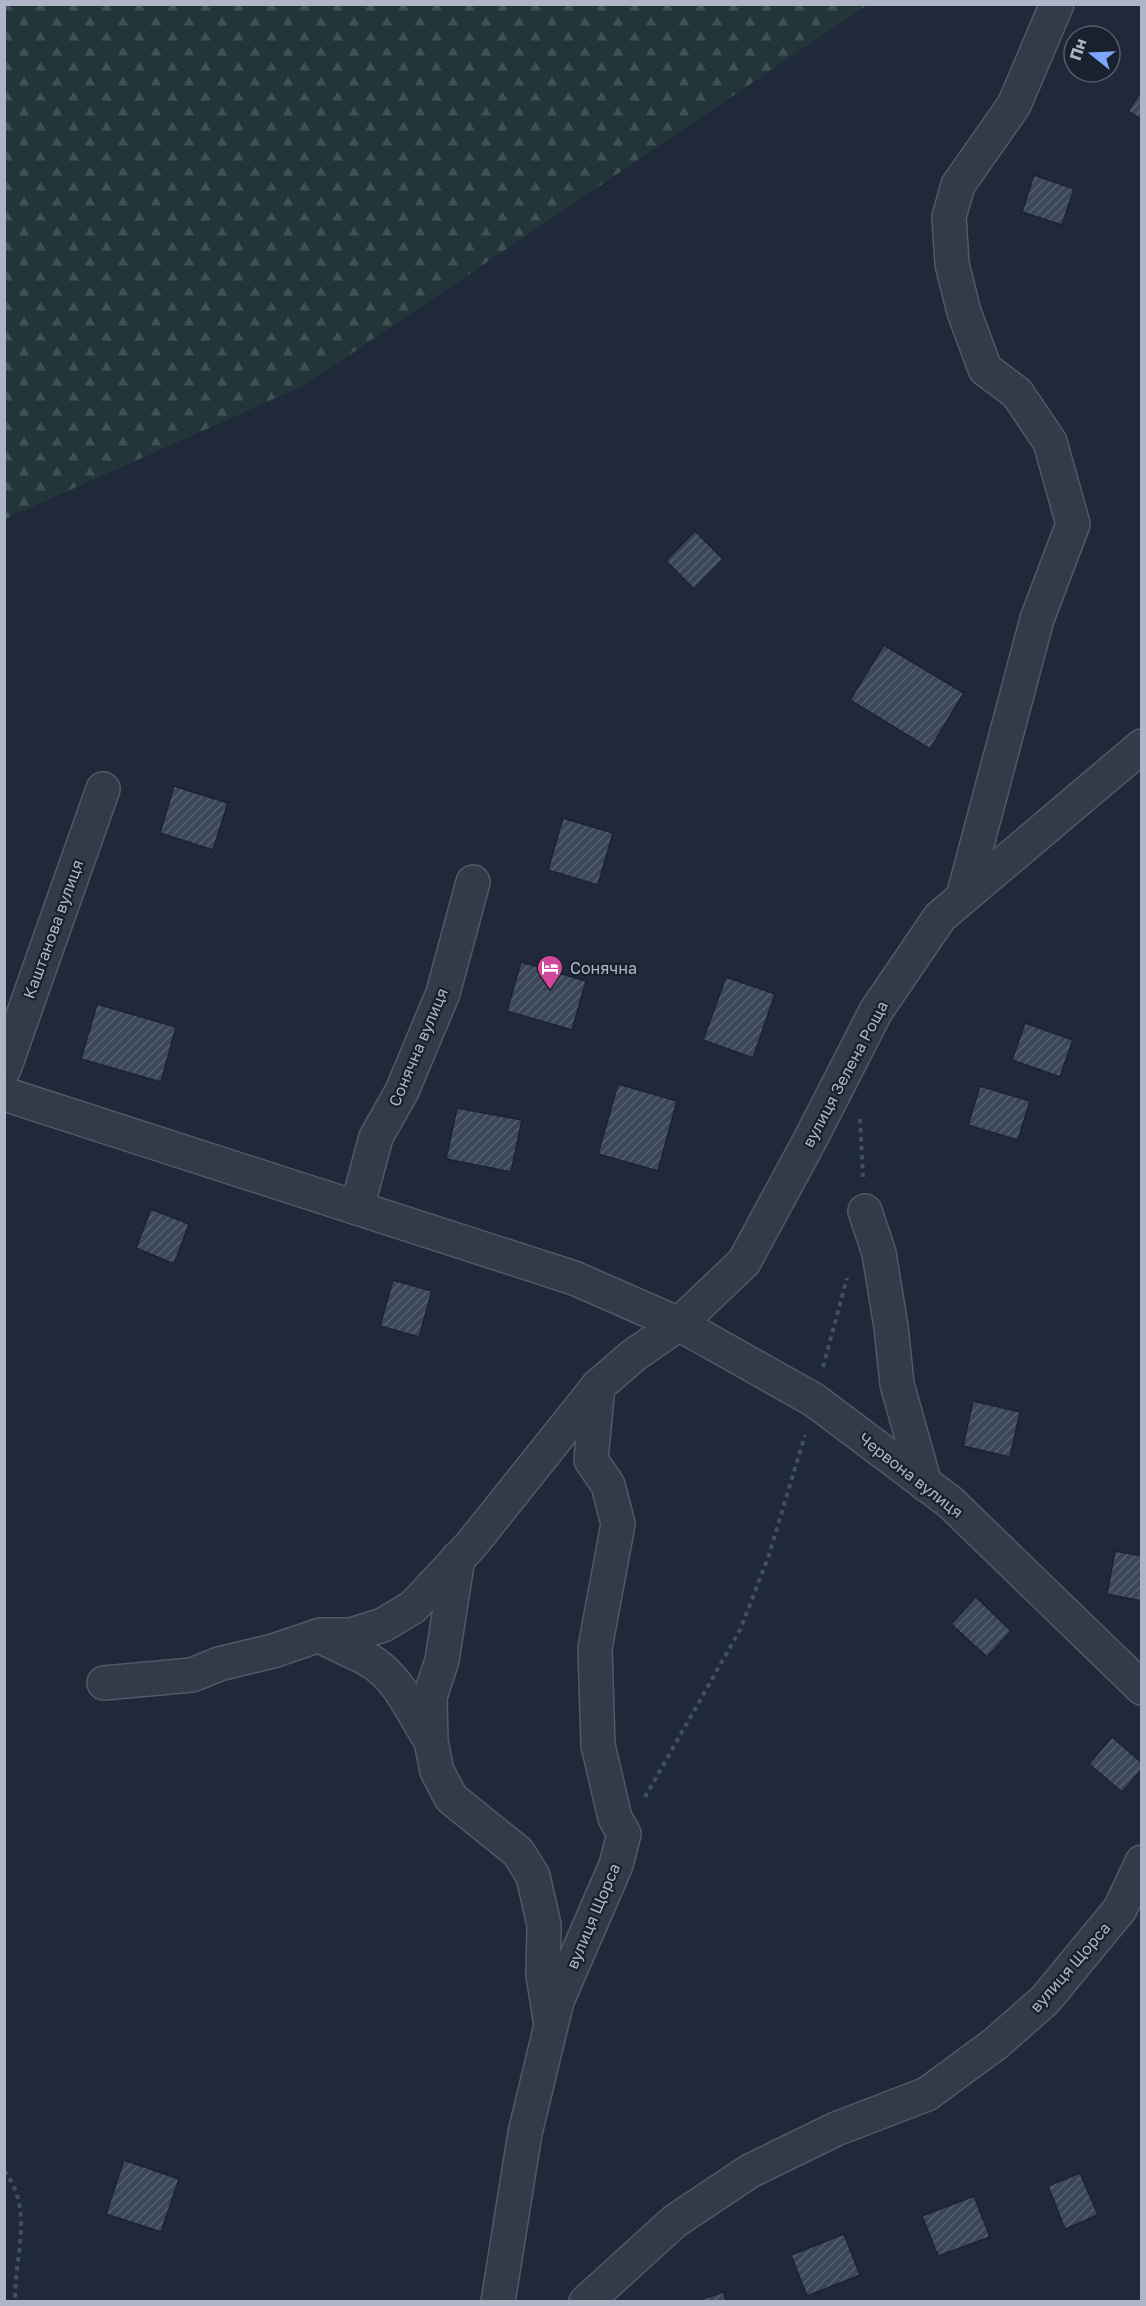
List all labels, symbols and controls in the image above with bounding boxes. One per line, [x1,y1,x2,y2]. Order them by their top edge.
north arrow [1062,24,1122,84]
text: Пн [1065,36,1091,63]
street label: Каштанова вулиця [19,857,87,1001]
hotel icon: Сонячна [535,953,565,991]
place label: Сонячна [570,958,637,978]
street label: Сонячна вулиця [384,985,452,1109]
street label: вулиця Зелена Роща [798,997,892,1151]
street label: Червона вулиця [855,1428,967,1522]
street label: вулиця Щорса [562,1860,624,1972]
street label: вулиця Щорса [1026,1918,1114,2016]

